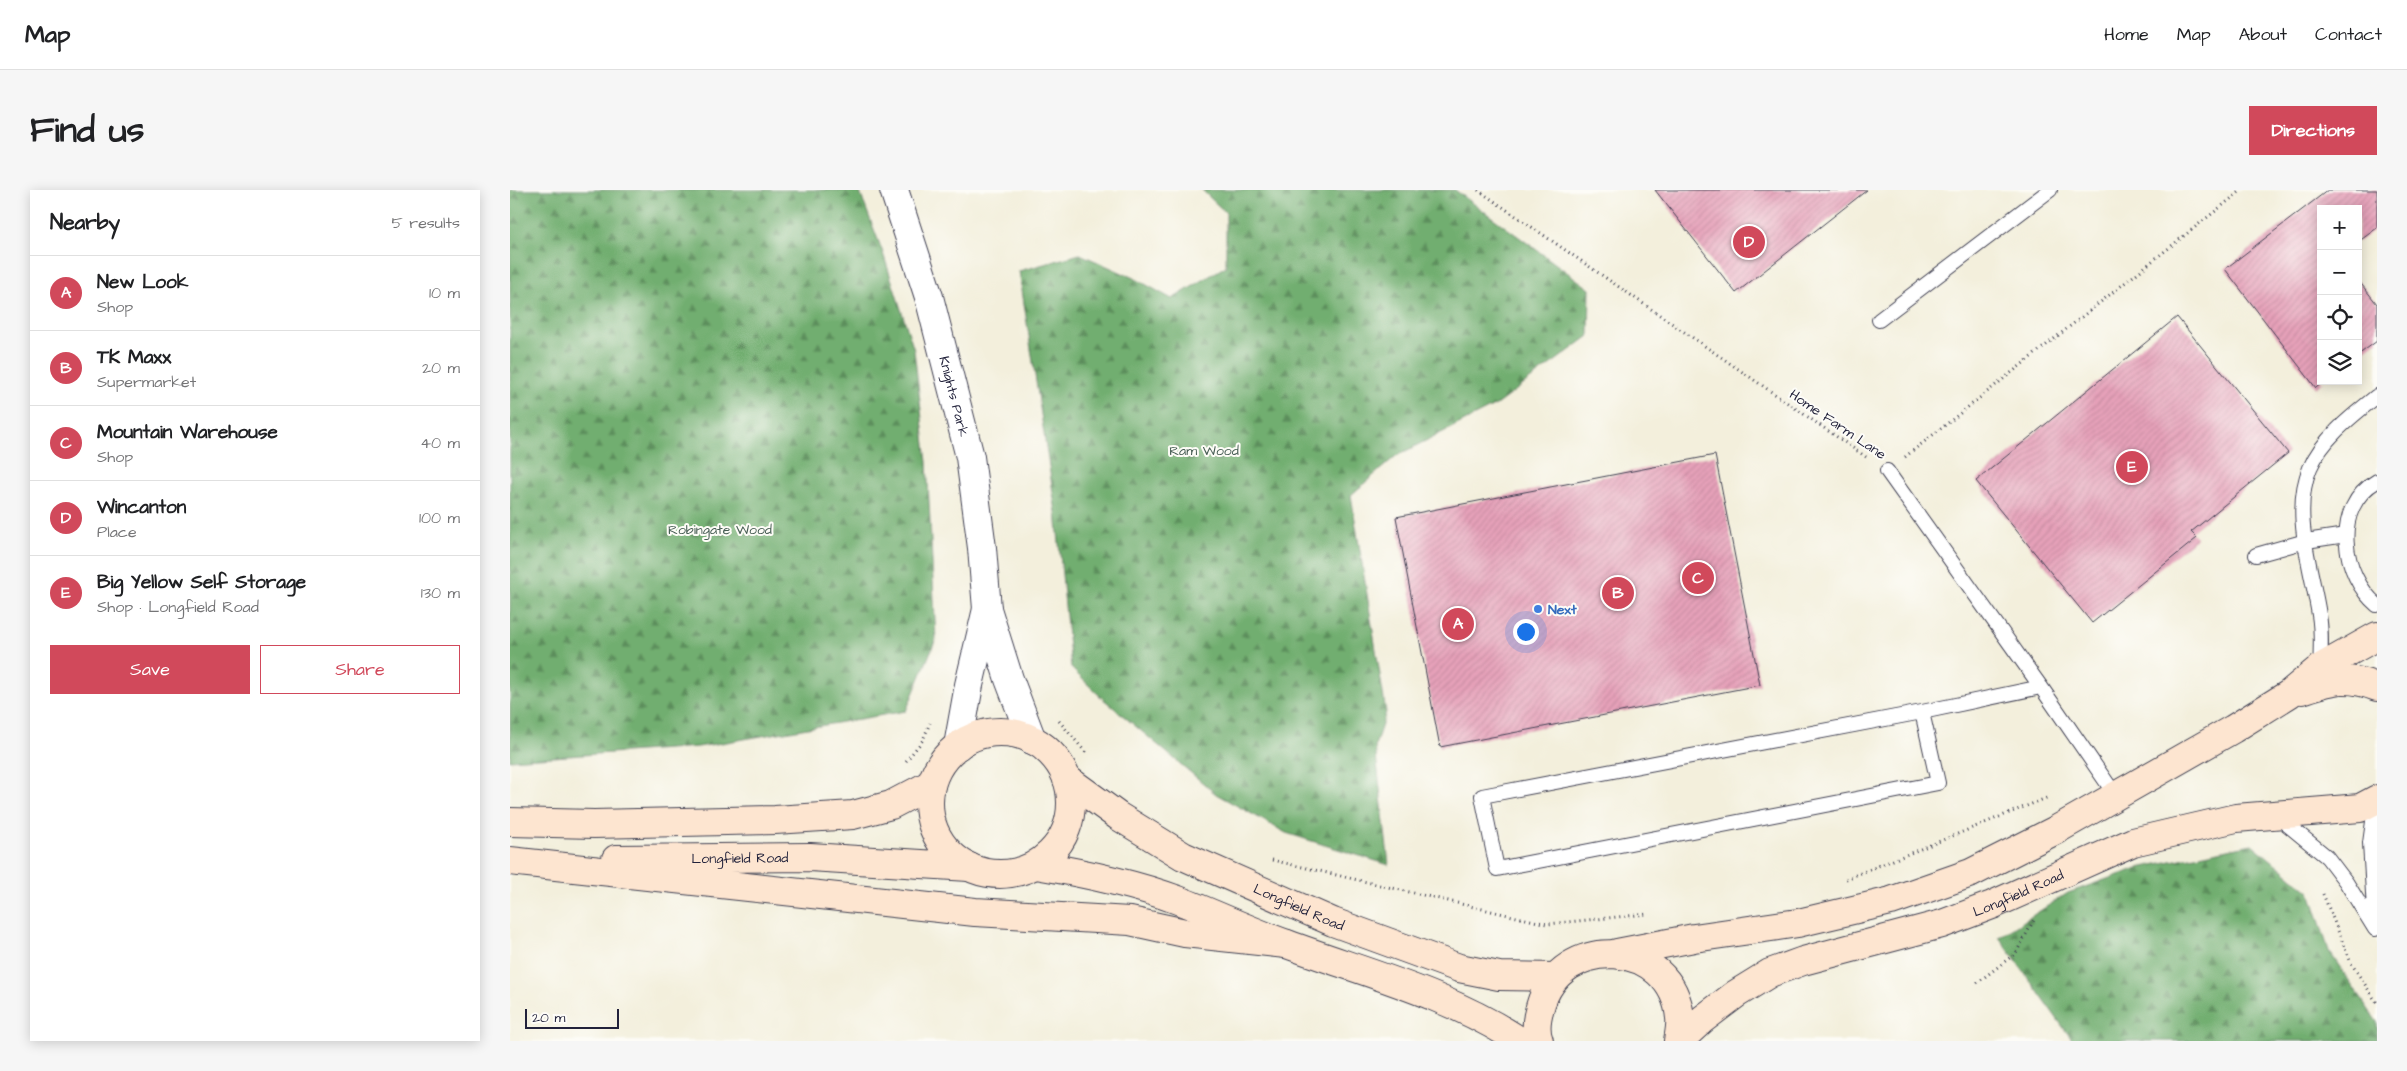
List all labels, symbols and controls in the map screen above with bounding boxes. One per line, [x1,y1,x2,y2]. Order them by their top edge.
text: Map [25,18,70,52]
text: Home [2104,22,2149,47]
text: Map [2177,22,2211,47]
text: About [2239,22,2287,47]
text: Contact [2315,22,2382,47]
text: Find us [30,106,144,155]
button: Directions [2249,106,2377,155]
map controls [2317,205,2362,385]
button: + [2317,205,2362,250]
text: Nearby [50,208,120,237]
text: 5 results [392,212,460,234]
pin: D [1733,223,1765,261]
button: − [2317,250,2362,295]
text: New Look [97,269,188,296]
text: A [61,282,71,304]
text: 10 m [429,282,460,304]
button: locate [2317,295,2362,340]
text: Shop [97,296,133,318]
button: layers [2317,340,2362,385]
text: TK Maxx [97,344,171,371]
street label: Knights Park [934,354,973,439]
text: B [60,357,72,379]
text: 20 m [422,357,460,379]
text: Supermarket [97,371,196,393]
street label: Home Farm Lane [1785,385,1890,465]
text: Mountain Warehouse [97,419,278,446]
text: C [60,432,72,454]
text: 40 m [420,432,460,454]
park label: Ram Wood [1169,441,1239,461]
text: Shop [97,446,133,468]
pin: E [2116,448,2148,486]
text: Wincanton [97,494,186,521]
text: D [61,507,71,529]
text: 100 m [419,507,460,529]
park label: Robingate Wood [668,520,772,540]
text: Place [97,521,137,543]
pin: C [1682,559,1714,597]
text: Big Yellow Self Storage [97,569,306,596]
pin: B [1602,574,1634,612]
text: E [61,582,71,604]
text: 130 m [421,582,460,604]
text: Shop · Longfield Road [97,596,259,618]
place label: Next [1548,600,1577,620]
marker: Next [1532,603,1544,615]
pin: A [1442,605,1474,643]
your location [1513,619,1539,645]
button: Save [50,645,250,694]
button: Share [260,645,460,694]
street label: Longfield Road [691,848,789,869]
street label: Longfield Road [1970,865,2067,922]
street label: Longfield Road [1250,879,1347,936]
scale bar [525,1006,619,1029]
text: 20 m [532,1008,565,1028]

